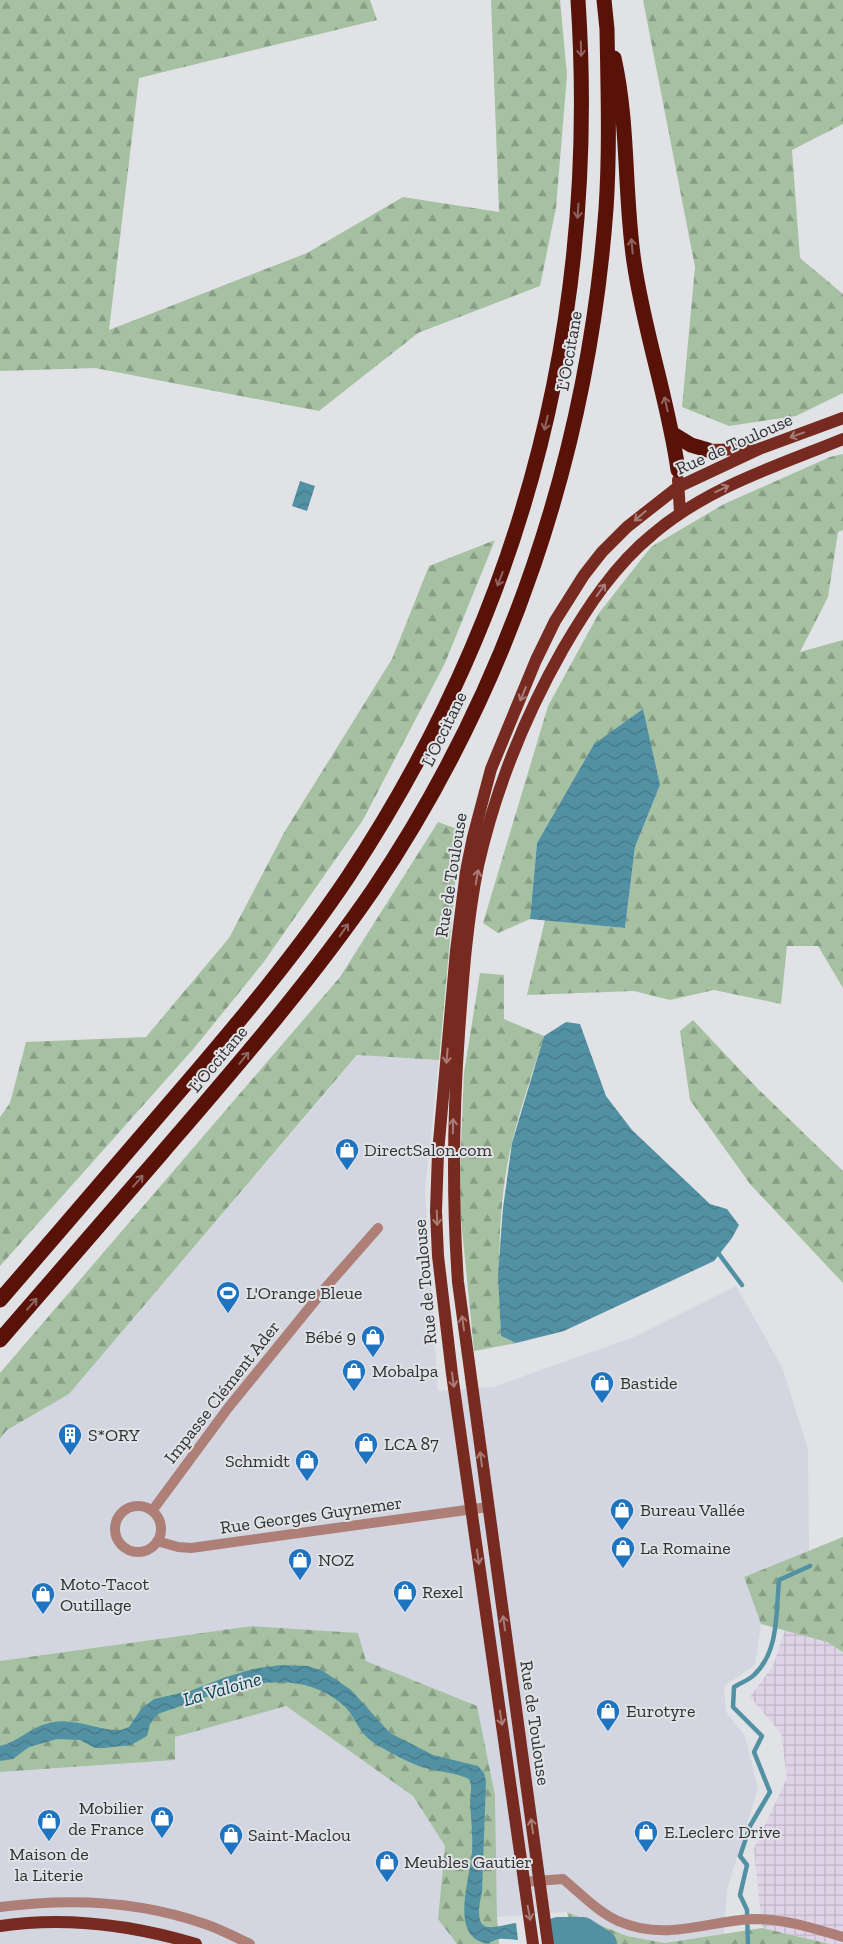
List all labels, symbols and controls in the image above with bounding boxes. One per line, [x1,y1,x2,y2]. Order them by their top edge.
one-way arrow [576,40,585,56]
one-way arrow [574,203,583,219]
one-way arrow [628,238,637,254]
street label: L'Occitane [551,309,587,393]
one-way arrow [661,397,670,413]
street label: Rue de Toulouse [672,408,796,480]
one-way arrow [541,415,550,431]
one-way arrow [790,431,805,440]
one-way arrow [714,484,729,493]
one-way arrow [633,511,646,522]
one-way arrow [495,571,504,586]
one-way arrow [596,583,606,597]
one-way arrow [518,686,527,701]
street label: L'Occitane [416,688,472,770]
street label: Rue de Toulouse [430,811,472,939]
one-way arrow [472,870,482,886]
one-way arrow [339,923,349,937]
street label: L'Occitane [184,1021,252,1097]
one-way arrow [442,1047,452,1063]
one-way arrow [239,1051,250,1064]
one-way arrow [449,1118,458,1134]
shop icon: DirectSalon.com [334,1137,360,1171]
place label: DirectSalon.com [364,1139,493,1161]
one-way arrow [132,1174,144,1187]
one-way arrow [432,1209,441,1225]
street label: Rue de Toulouse [409,1218,441,1346]
sports icon: L'Orange Bleue [215,1280,241,1314]
place label: L'Orange Bleue [246,1282,363,1304]
one-way arrow [26,1297,38,1310]
one-way arrow [458,1315,468,1331]
street label: Impasse Clément Ader [159,1316,285,1468]
shop icon: Bébé 9 [360,1324,386,1358]
place label: Bébé 9 [305,1326,356,1348]
shop icon: Mobalpa [341,1358,367,1392]
place label: Mobalpa [372,1360,439,1382]
shop icon: Bastide [589,1370,615,1404]
one-way arrow [448,1372,458,1388]
place label: Bastide [620,1372,678,1394]
building icon: S*ORY [57,1422,83,1456]
place label: S*ORY [88,1424,140,1446]
shop icon: LCA 87 [353,1431,379,1465]
place label: LCA 87 [384,1433,439,1455]
shop icon: Schmidt [294,1448,320,1482]
place label: Schmidt [225,1450,290,1472]
one-way arrow [476,1451,486,1467]
street label: Rue Georges Guynemer [219,1491,403,1539]
shop icon: Bureau Vallée [609,1497,635,1531]
place label: Bureau Vallée [640,1499,745,1521]
shop icon: La Romaine [610,1535,636,1569]
place label: La Romaine [640,1537,731,1559]
shop icon: NOZ [287,1547,313,1581]
place label: NOZ [318,1549,355,1571]
one-way arrow [473,1549,483,1565]
place label: Moto-Tacot Outillage [60,1573,149,1616]
shop icon: Rexel [392,1579,418,1613]
shop icon: Moto-Tacot Outillage [30,1581,56,1615]
place label: Rexel [422,1581,464,1603]
one-way arrow [499,1615,509,1631]
street label: Rue de Toulouse [515,1659,555,1787]
water label: La Valoine [180,1667,264,1711]
shop icon: Eurotyre [595,1698,621,1732]
place label: Eurotyre [626,1700,695,1722]
one-way arrow [496,1709,506,1725]
place label: Mobilier de France [68,1797,144,1840]
shop icon: Mobilier de France [149,1805,175,1839]
shop icon: Maison de la Literie [36,1808,62,1842]
one-way arrow [527,1819,537,1835]
shop icon: E.Leclerc Drive [633,1819,659,1853]
place label: E.Leclerc Drive [664,1821,781,1843]
shop icon: Saint-Maclou [218,1822,244,1856]
place label: Saint-Maclou [248,1824,351,1846]
place label: Maison de la Literie [9,1843,89,1886]
shop icon: Meubles Gautier [374,1849,400,1883]
place label: Meubles Gautier [404,1851,532,1873]
one-way arrow [525,1905,535,1921]

